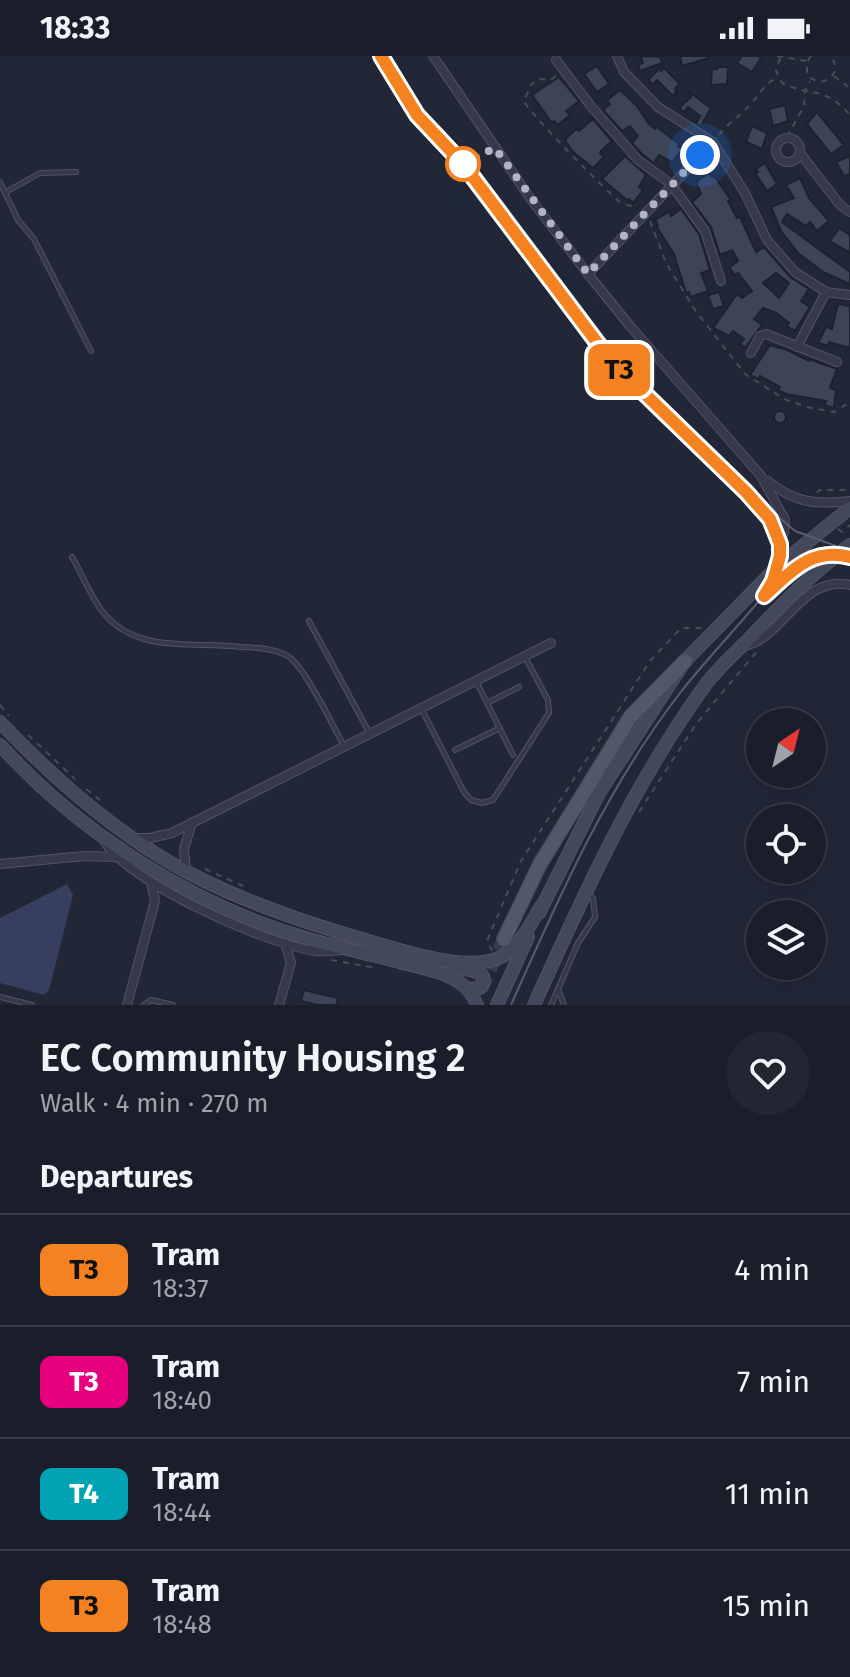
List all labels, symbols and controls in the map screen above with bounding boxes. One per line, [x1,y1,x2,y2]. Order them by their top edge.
text: 18:33 [40,10,110,46]
your location [680,135,720,175]
unlabelled marker [446,147,480,181]
line badge: T3 [583,344,655,396]
text: T3 [604,353,634,386]
north arrow [746,708,826,788]
map controls [746,708,826,980]
button: locate [746,804,826,884]
button: layers [746,900,826,980]
button: heart [726,1031,810,1115]
text: EC Community Housing 2 [40,1035,465,1081]
text: Walk · 4 min · 270 m [40,1088,269,1119]
text: Departures [40,1159,193,1195]
text: Tram [152,1237,220,1273]
text: 4 min [734,1252,810,1288]
text: T3 [69,1253,99,1286]
text: 18:37 [152,1273,208,1304]
text: Tram [152,1349,220,1385]
text: 7 min [737,1364,810,1400]
text: T3 [69,1365,99,1398]
text: 18:40 [152,1385,212,1416]
text: Tram [152,1461,220,1497]
text: 11 min [725,1476,810,1512]
text: T4 [69,1477,99,1510]
text: 18:44 [152,1497,211,1528]
text: Tram [152,1573,220,1609]
text: 15 min [722,1588,810,1624]
text: T3 [69,1589,99,1622]
text: 18:48 [152,1609,212,1640]

